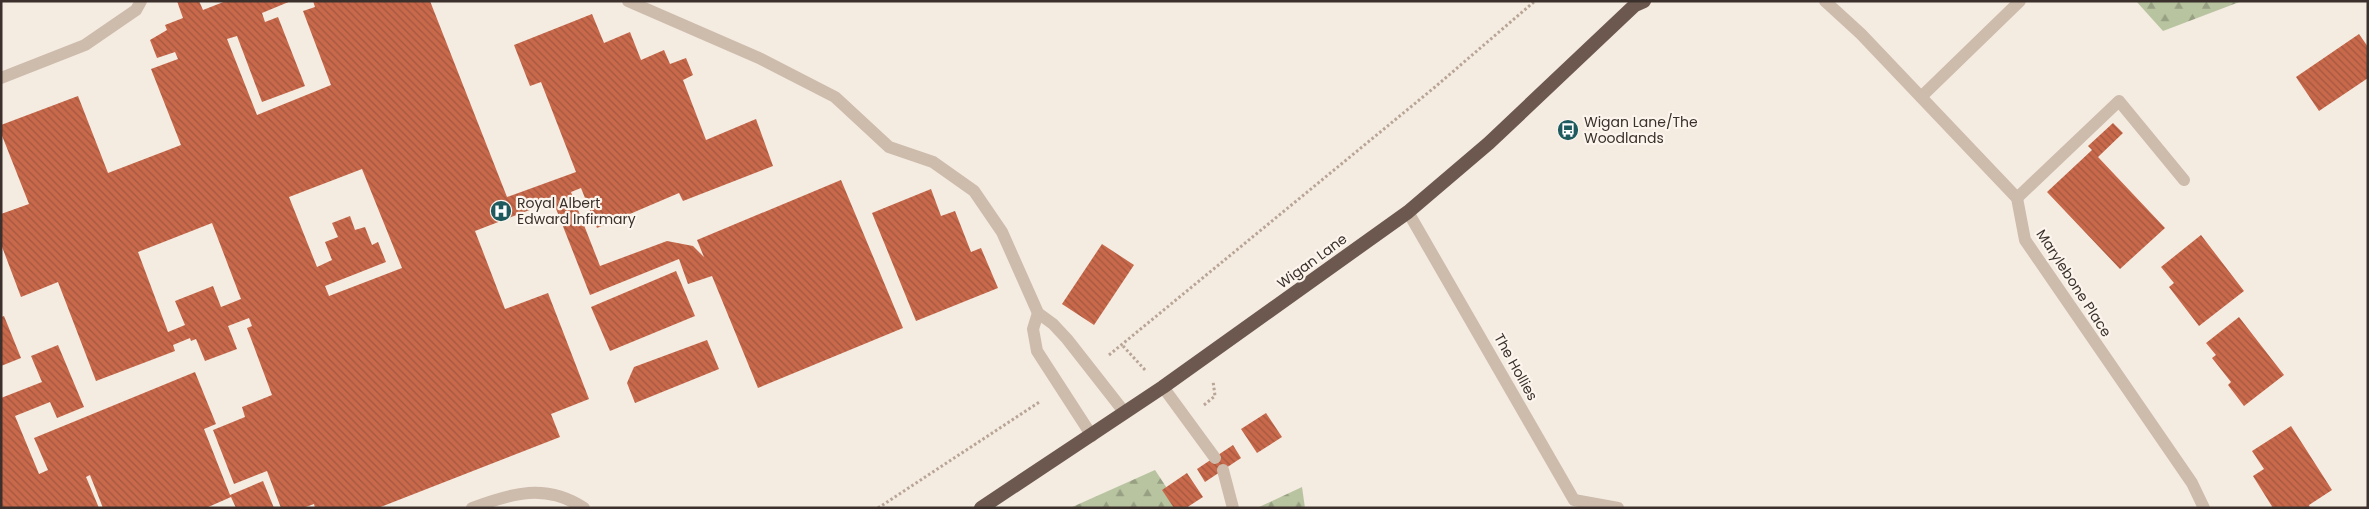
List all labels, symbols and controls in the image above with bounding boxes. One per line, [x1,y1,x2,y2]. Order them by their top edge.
place label: Wigan Lane/The Woodlands [1584,112,1698,148]
bus stop icon: Wigan Lane/The Woodlands [1556,118,1580,142]
place label: Royal Albert Edward Infirmary [517,193,636,229]
hospital icon: Royal Albert Edward Infirmary [489,199,513,223]
street label: Marylebone Place [2032,225,2117,341]
street label: Wigan Lane [1273,229,1351,293]
street label: The Hollies [1489,330,1543,404]

